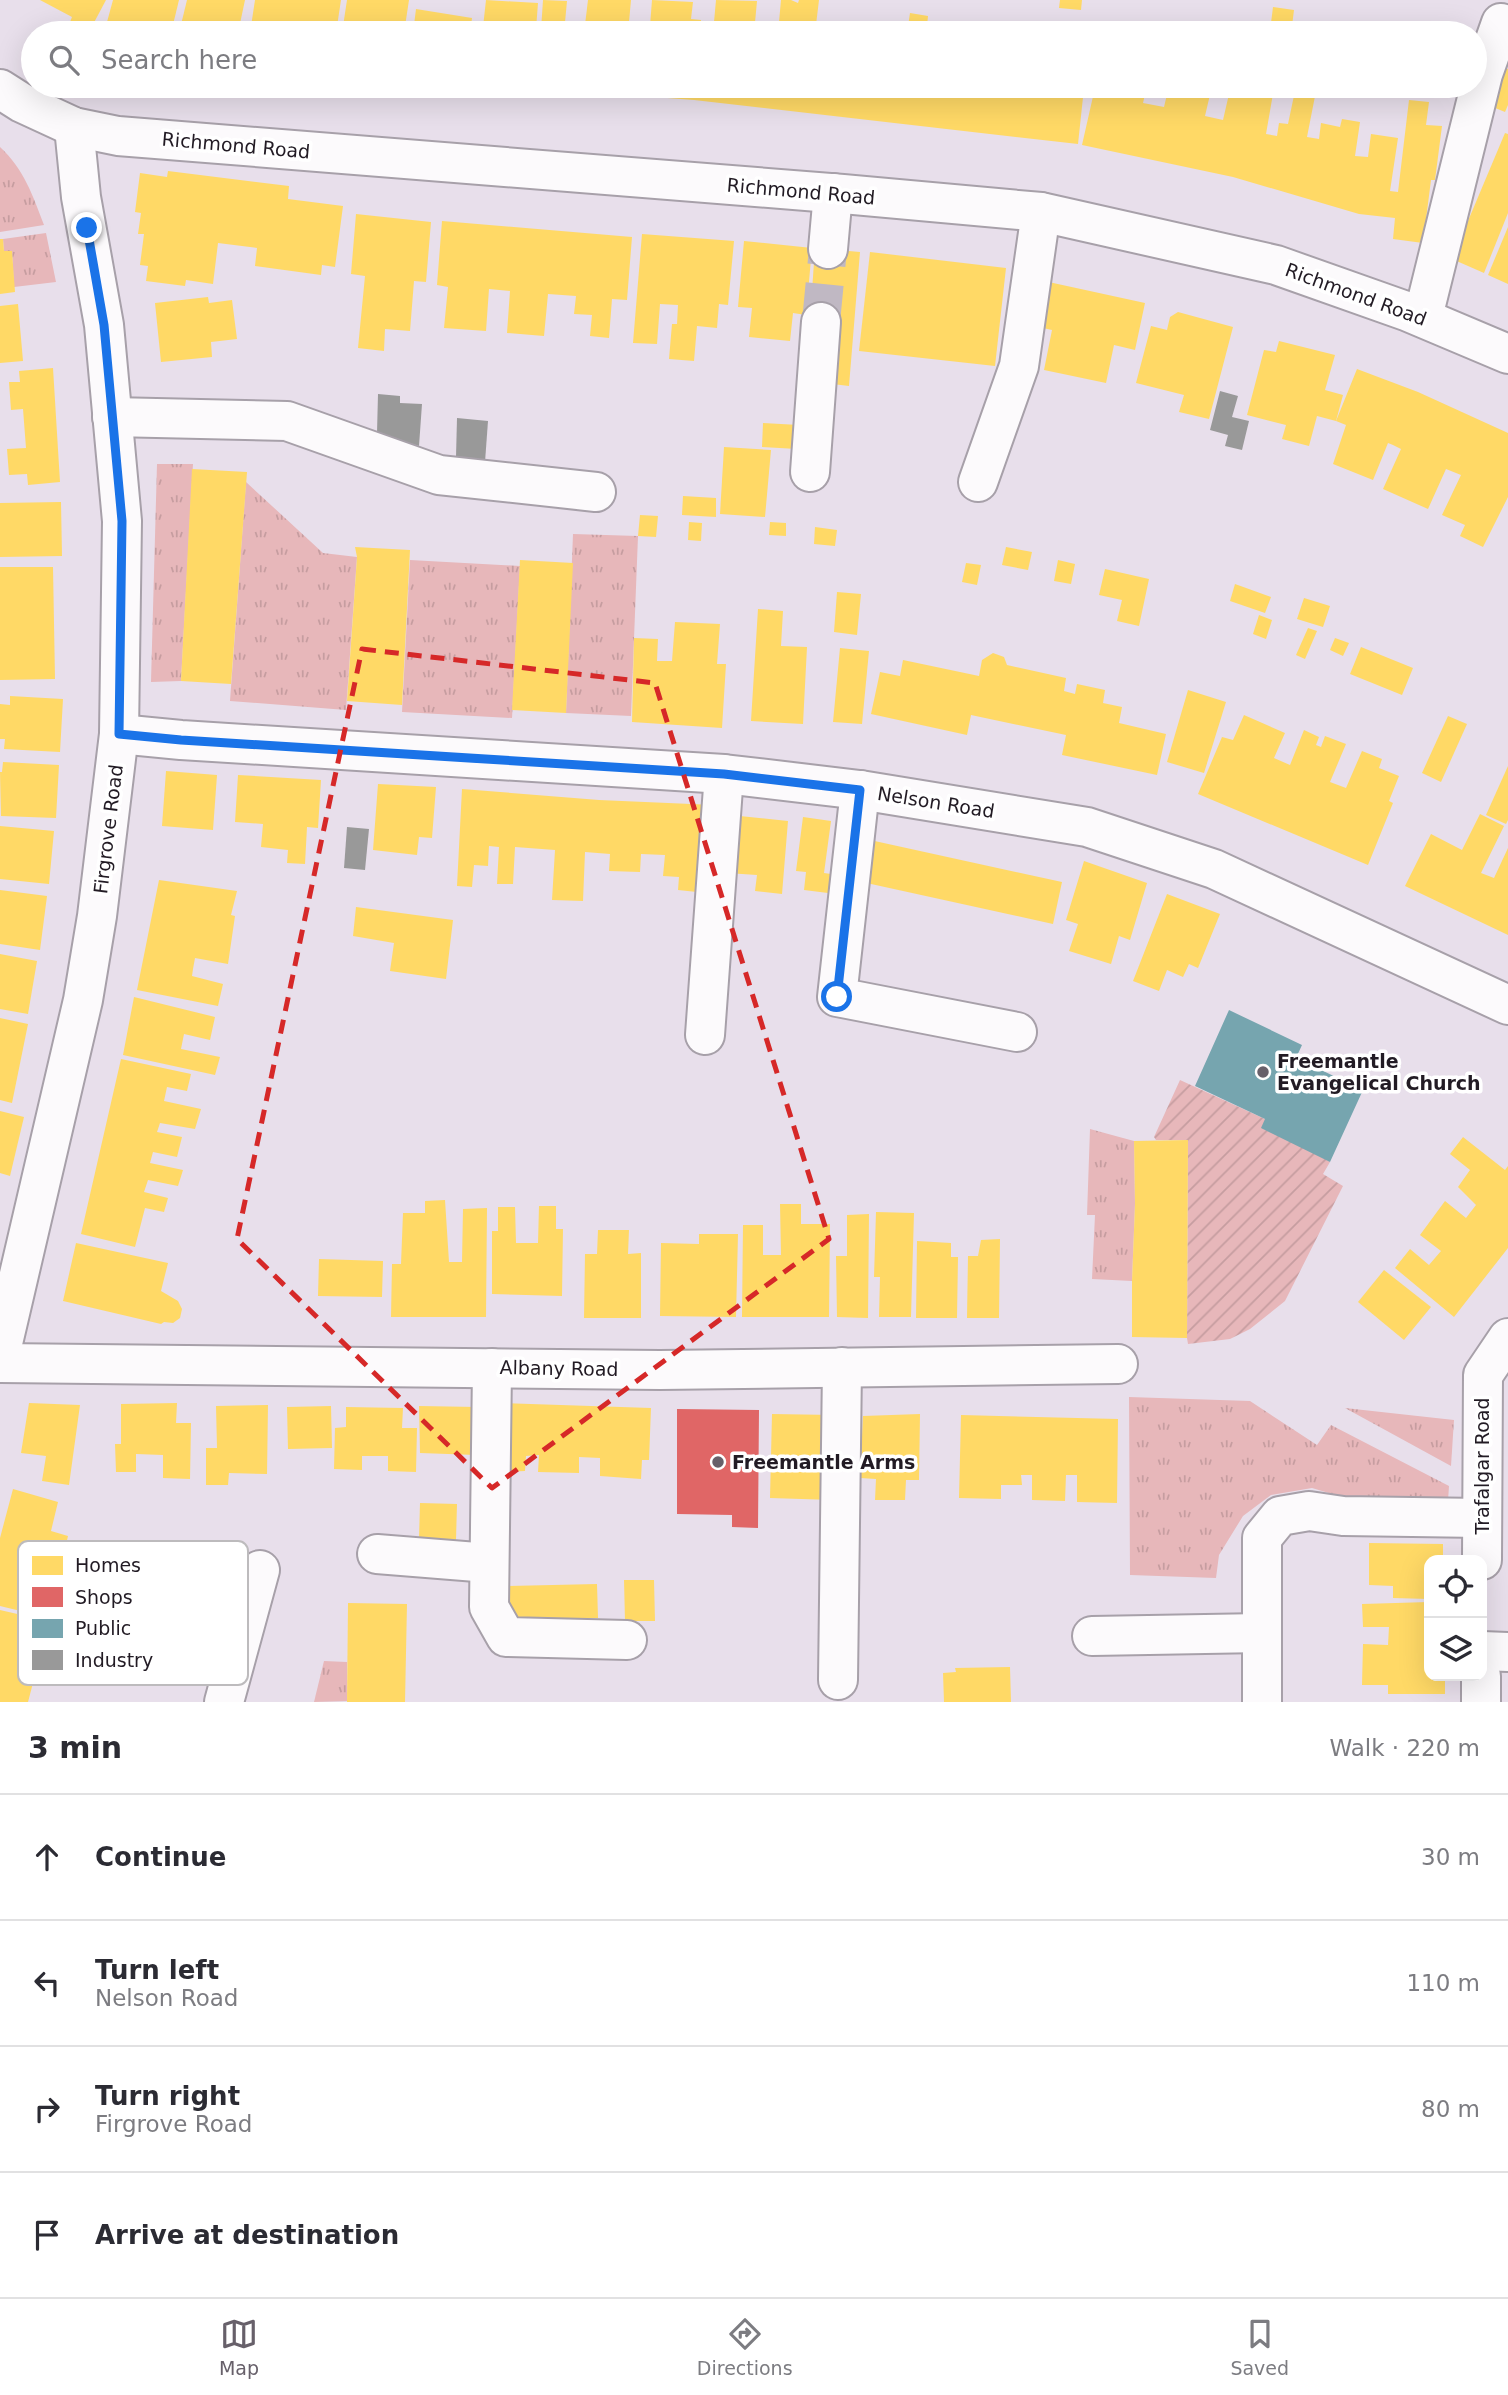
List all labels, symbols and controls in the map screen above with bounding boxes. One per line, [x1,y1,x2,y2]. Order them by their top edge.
search box [21,21,1487,98]
icon: search [45,41,83,79]
text: Search here [101,45,257,75]
street label: Richmond Road [161,128,311,162]
street label: Richmond Road [726,174,876,208]
route end [71,212,102,243]
street label: Richmond Road [1282,258,1430,330]
street label: Firgrove Road [89,763,127,895]
street label: Nelson Road [876,782,996,822]
route start [821,981,852,1012]
place label: Freemantle Evangelical Church [1277,1050,1481,1094]
marker: Freemantle Evangelical Church [1255,1064,1271,1080]
street label: Albany Road [499,1356,619,1380]
street label: Trafalgar Road [1471,1397,1493,1536]
place label: Freemantle Arms [732,1451,915,1473]
marker: Freemantle Arms [710,1454,726,1470]
legend [18,1541,248,1685]
text: Homes [75,1554,141,1576]
map controls [1424,1555,1487,1681]
button: locate [1424,1555,1487,1618]
text: Shops [75,1586,133,1608]
text: Public [75,1617,131,1639]
button: layers [1424,1618,1487,1681]
text: Industry [75,1649,153,1671]
text: 3 min [28,1730,122,1765]
text: Walk · 220 m [1329,1735,1480,1761]
icon: ahead [28,1838,66,1876]
text: Continue [95,1842,226,1872]
text: 30 m [1421,1844,1480,1870]
text: Turn left [95,1955,219,1985]
icon: left [28,1964,66,2002]
text: 110 m [1406,1970,1480,1996]
text: Nelson Road [95,1985,238,2011]
text: Turn right [95,2081,240,2111]
icon: right [28,2090,66,2128]
text: 80 m [1421,2096,1480,2122]
text: Firgrove Road [95,2111,252,2137]
icon: arrive [28,2216,66,2254]
text: Arrive at destination [95,2220,399,2250]
tab: Map [219,2315,259,2379]
tab: Directions [697,2315,793,2379]
tab: Saved [1230,2315,1289,2379]

